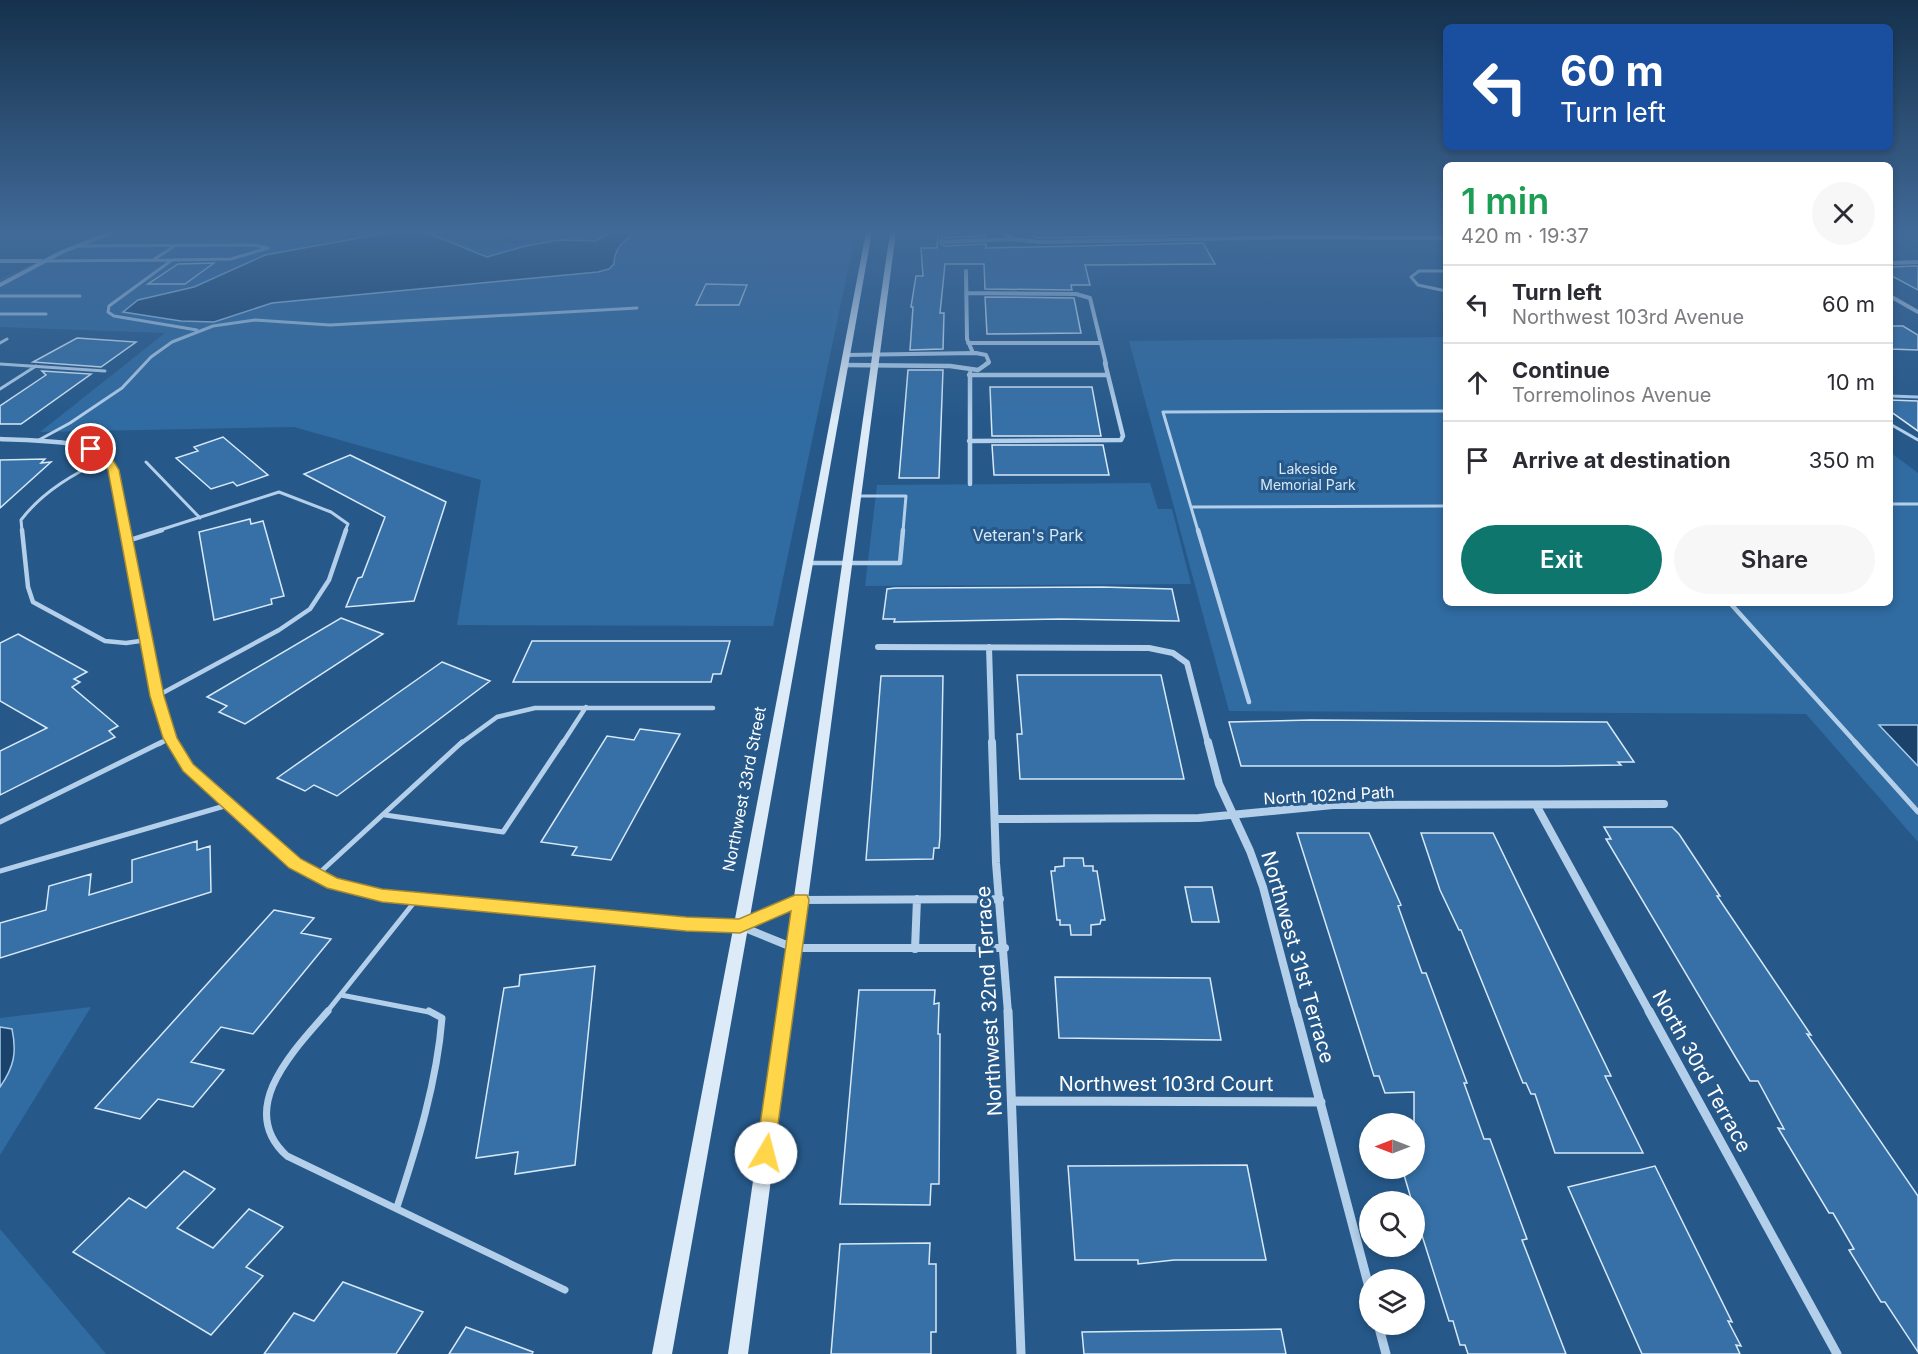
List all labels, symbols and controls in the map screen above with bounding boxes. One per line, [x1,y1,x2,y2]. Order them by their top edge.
text: 60 m [1560,45,1664,96]
icon: left [1461,48,1539,126]
text: Turn left [1560,96,1666,129]
text: 1 min [1461,179,1549,223]
button: close [1812,182,1875,245]
text: 420 m · 19:37 [1461,224,1589,248]
text: Turn left [1512,279,1602,305]
icon: left [1461,288,1494,321]
text: 60 m [1822,291,1875,317]
text: Northwest 103rd Avenue [1512,305,1744,329]
text: Continue [1512,357,1610,383]
icon: ahead [1461,366,1494,399]
text: 10 m [1827,369,1875,395]
text: Torremolinos Avenue [1512,383,1711,407]
pin [65,423,116,474]
icon: arrive [74,432,107,465]
icon: arrive [1461,444,1494,477]
text: Arrive at destination [1512,447,1731,473]
text: 350 m [1809,447,1875,473]
park label: Lakeside Memorial Park [1260,460,1356,493]
park label: Veteran's Park [973,525,1083,545]
button: Exit [1461,525,1662,594]
button: Share [1674,525,1875,594]
street label: Northwest 33rd Street [718,705,770,873]
street label: North 102nd Path [1263,782,1395,808]
street label: Northwest 31st Terrace [1256,848,1340,1066]
street label: Northwest 32nd Terrace [971,885,1007,1117]
street label: North 30rd Terrace [1647,986,1757,1156]
street label: Northwest 103rd Court [1059,1072,1274,1096]
north arrow [1359,1113,1425,1179]
map controls [1359,1113,1425,1335]
position arrow [734,1121,798,1185]
button: search [1359,1191,1425,1257]
button: layers [1359,1269,1425,1335]

